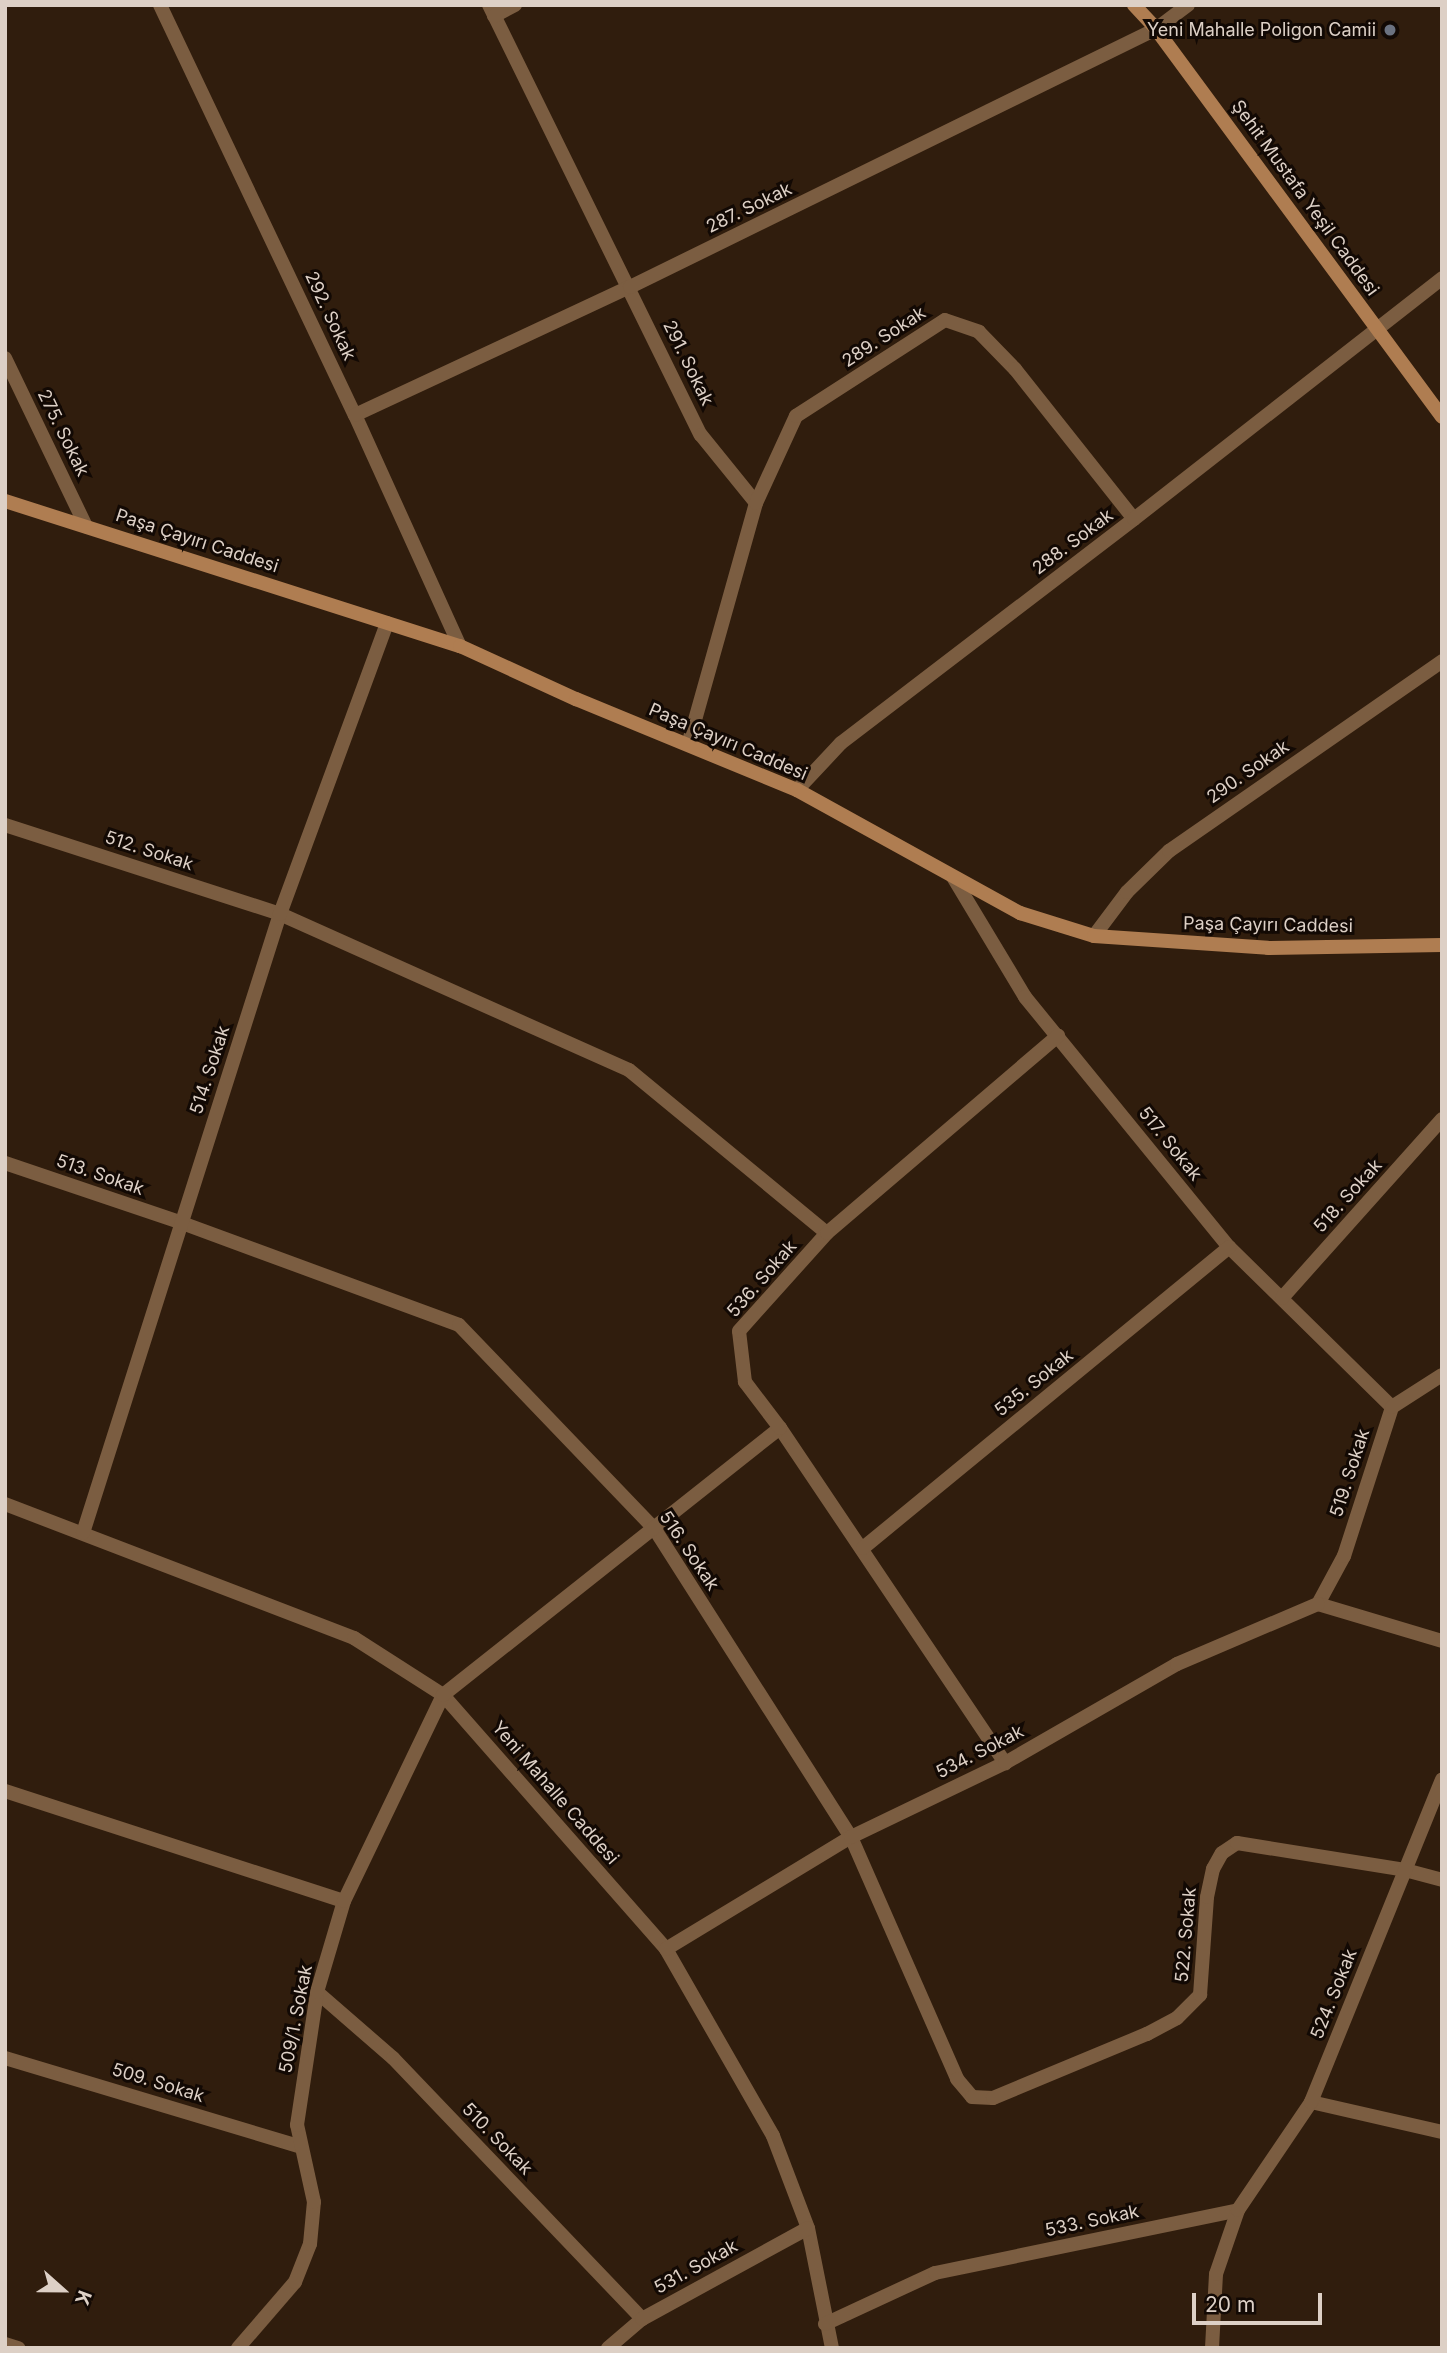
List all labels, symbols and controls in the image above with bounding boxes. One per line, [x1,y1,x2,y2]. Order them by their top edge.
place label: Yeni Mahalle Poligon Camii [1147,19,1376,41]
marker: Yeni Mahalle Poligon Camii [1382,22,1398,38]
street label: Şehit Mustafa Yeşil Caddesi [1227,96,1383,300]
street label: 287. Sokak [703,178,795,238]
street label: 292. Sokak [300,268,360,364]
street label: 289. Sokak [838,302,930,372]
street label: 291. Sokak [658,317,718,409]
street label: 275. Sokak [33,386,93,480]
street label: Paşa Çayırı Caddesi [113,504,281,578]
street label: 288. Sokak [1028,505,1118,579]
street label: Paşa Çayırı Caddesi [646,699,810,785]
street label: 290. Sokak [1203,736,1293,808]
street label: 512. Sokak [102,827,196,875]
street label: Paşa Çayırı Caddesi [1183,913,1353,937]
street label: 514. Sokak [186,1023,234,1117]
street label: 517. Sokak [1134,1103,1206,1185]
street label: 513. Sokak [53,1150,147,1200]
street label: 518. Sokak [1309,1155,1387,1237]
street label: 536. Sokak [723,1236,801,1322]
street label: 535. Sokak [990,1345,1078,1421]
street label: 519. Sokak [1326,1426,1374,1520]
street label: 516. Sokak [655,1507,723,1595]
street label: Yeni Mahalle Caddesi [487,1717,623,1869]
street label: 534. Sokak [933,1721,1027,1783]
street label: 522. Sokak [1171,1887,1201,1983]
street label: 524. Sokak [1306,1946,1362,2042]
street label: 509/1. Sokak [275,1963,317,2075]
street label: 509. Sokak [109,2059,207,2107]
street label: 510. Sokak [457,2099,537,2179]
street label: 533. Sokak [1043,2201,1141,2241]
street label: 531. Sokak [651,2235,741,2299]
north arrow [28,2255,98,2325]
scale bar [1195,2280,1324,2324]
text: K [70,2287,96,2308]
text: 20 m [1205,2292,1255,2317]

